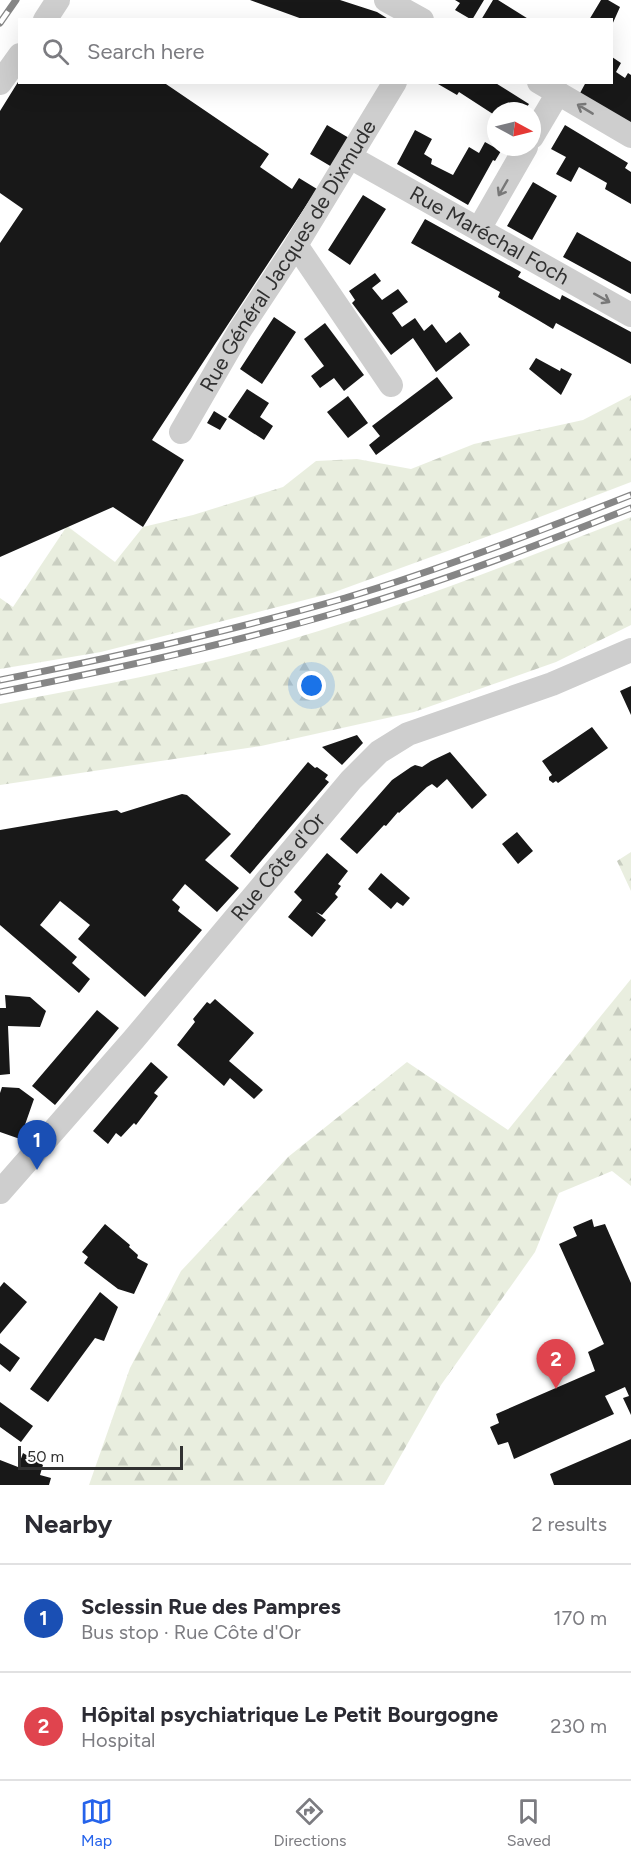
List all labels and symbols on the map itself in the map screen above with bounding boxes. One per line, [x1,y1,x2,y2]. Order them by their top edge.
north arrow [487,102,541,156]
one-way arrow [577,103,594,115]
street label: Rue Général Jacques de Dixmude [194,115,381,396]
one-way arrow [496,179,508,196]
street label: Rue Maréchal Foch [406,180,574,290]
one-way arrow [593,292,610,304]
your location [297,671,326,700]
street label: Rue Côte d'Or [225,807,330,926]
pin: 1 [18,1120,57,1170]
pin: 2 [536,1340,576,1389]
scale bar [18,1443,183,1470]

